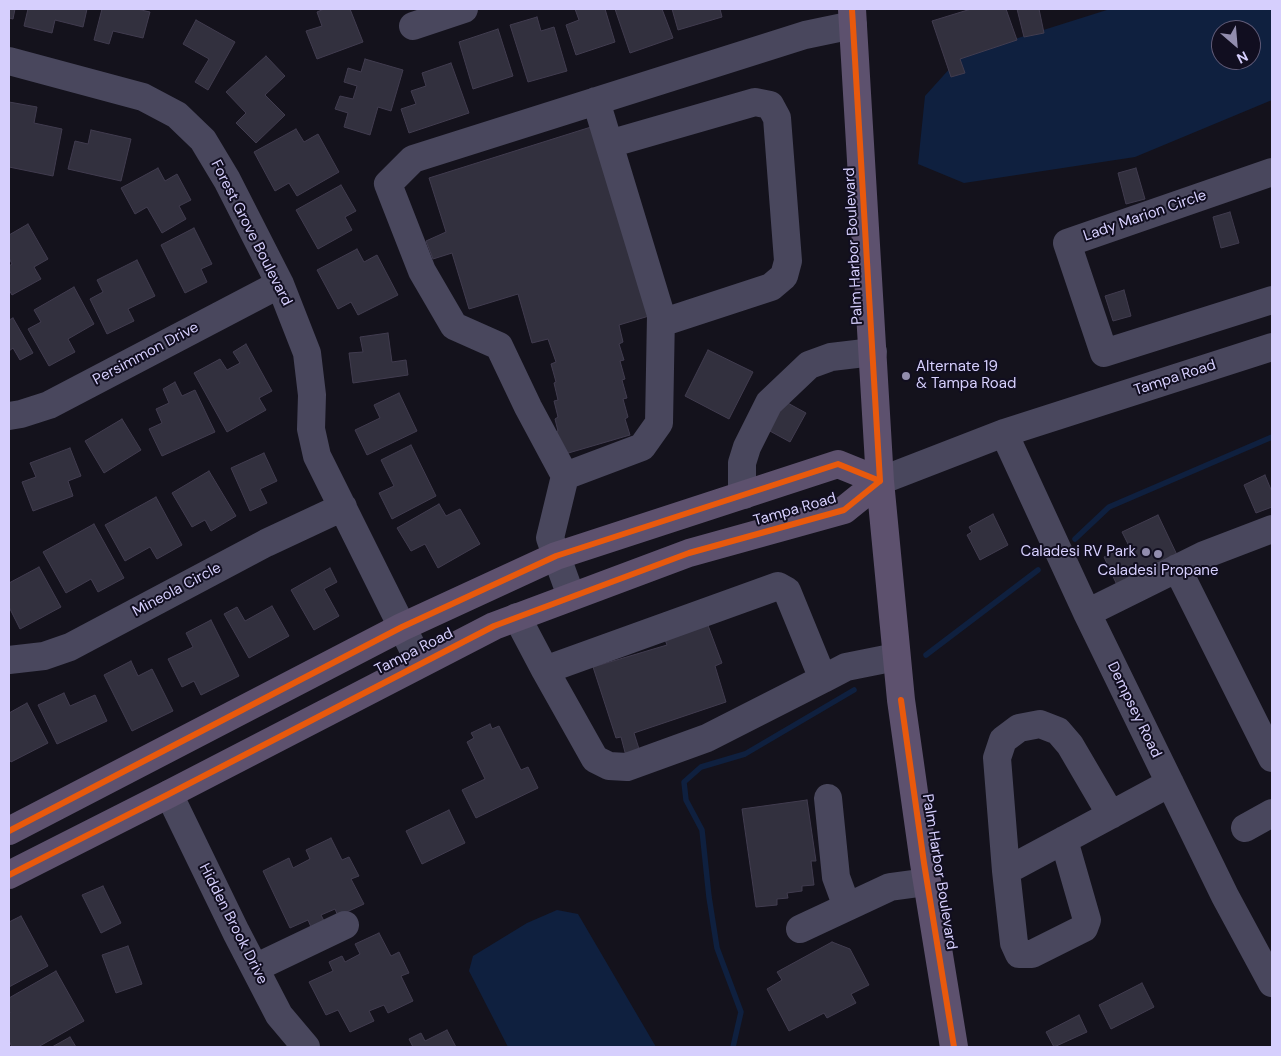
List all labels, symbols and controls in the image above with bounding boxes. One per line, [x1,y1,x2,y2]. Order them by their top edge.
north arrow [1211,20,1261,70]
text: N [1234,47,1251,68]
street label: Forest Grove Boulevard [206,157,296,309]
street label: Palm Harbor Boulevard [841,167,867,325]
street label: Lady Marion Circle [1081,186,1209,246]
street label: Persimmon Drive [90,319,202,389]
street label: Tampa Road [1132,356,1218,400]
place label: Alternate 19 & Tampa Road [916,358,1016,393]
marker: Alternate 19 & Tampa Road [900,370,912,382]
street label: Tampa Road [752,490,838,530]
place label: Caladesi RV Park [1020,543,1136,561]
marker: Caladesi RV Park [1140,546,1152,558]
marker: Caladesi Propane [1152,548,1164,560]
street label: Mineola Circle [130,559,224,621]
place label: Caladesi Propane [1097,562,1219,580]
street label: Tampa Road [372,625,456,679]
street label: Dempsey Road [1103,659,1165,761]
street label: Palm Harbor Boulevard [918,793,960,951]
street label: Hidden Brook Drive [195,861,271,987]

